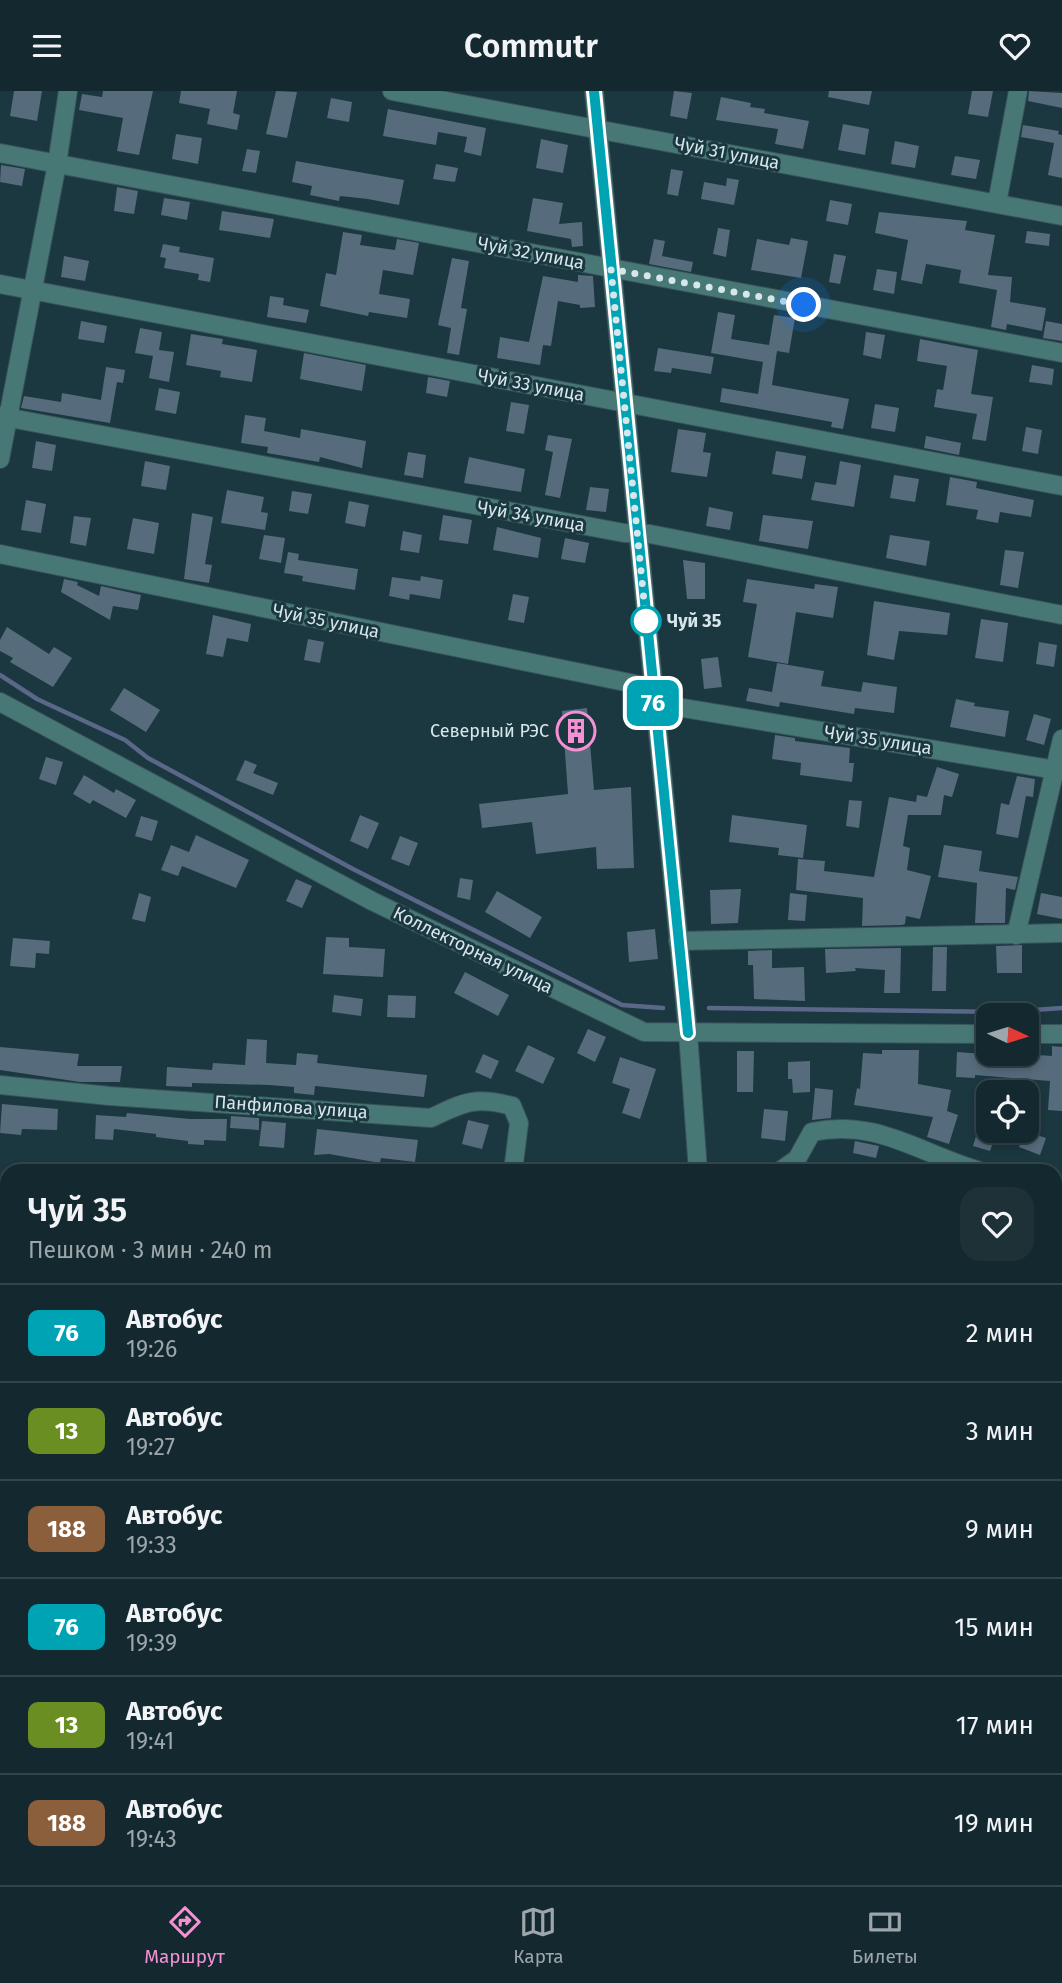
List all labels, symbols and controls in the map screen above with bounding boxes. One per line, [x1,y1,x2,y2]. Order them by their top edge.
icon: menu [28,27,66,65]
text: Commutr [464,27,598,65]
icon: heart [996,27,1034,65]
street label: Чуй 31 улица [673,132,781,174]
street label: Чуй 32 улица [476,232,586,274]
your location [786,287,821,322]
street label: Чуй 33 улица [476,364,586,406]
street label: Чуй 34 улица [476,496,586,536]
street label: Чуй 35 улица [271,599,381,643]
marker: Чуй 35 [631,606,661,636]
place label: Чуй 35 [667,610,722,632]
line badge: 76 [622,680,684,726]
text: 76 [641,689,665,717]
building icon: Северный РЭС [555,710,597,752]
place label: Северный РЭС [430,720,549,742]
street label: Чуй 35 улица [823,721,933,759]
street label: Коллекторная улица [390,902,556,998]
north arrow [976,1003,1040,1066]
map controls [976,1003,1039,1143]
button: locate [976,1080,1039,1143]
street label: Панфилова улица [214,1091,368,1123]
button: heart [960,1187,1034,1261]
text: Чуй 35 [28,1190,127,1230]
text: Пешком · 3 мин · 240 m [28,1236,272,1264]
text: Автобус [126,1304,223,1335]
text: 2 мин [966,1318,1034,1349]
text: 76 [54,1319,79,1347]
text: 19:26 [126,1335,177,1363]
text: Автобус [126,1402,223,1433]
text: 3 мин [966,1416,1034,1447]
text: 13 [55,1417,78,1445]
text: 19:27 [126,1433,175,1461]
text: Автобус [126,1500,223,1531]
text: 9 мин [965,1514,1034,1545]
text: 188 [47,1515,86,1543]
text: 19:33 [126,1531,177,1559]
text: Автобус [126,1598,223,1629]
text: 15 мин [954,1612,1034,1643]
text: 76 [54,1613,79,1641]
text: 19:39 [126,1629,177,1657]
text: Автобус [126,1696,223,1727]
text: 17 мин [956,1710,1034,1741]
text: 13 [55,1711,78,1739]
text: 19:41 [126,1727,174,1755]
text: Автобус [126,1794,223,1825]
text: 19 мин [954,1808,1034,1839]
text: 188 [47,1809,86,1837]
text: 19:43 [126,1825,177,1853]
tab: Маршрут [144,1903,225,1968]
tab: Карта [513,1903,564,1968]
tab: Билеты [852,1903,918,1968]

